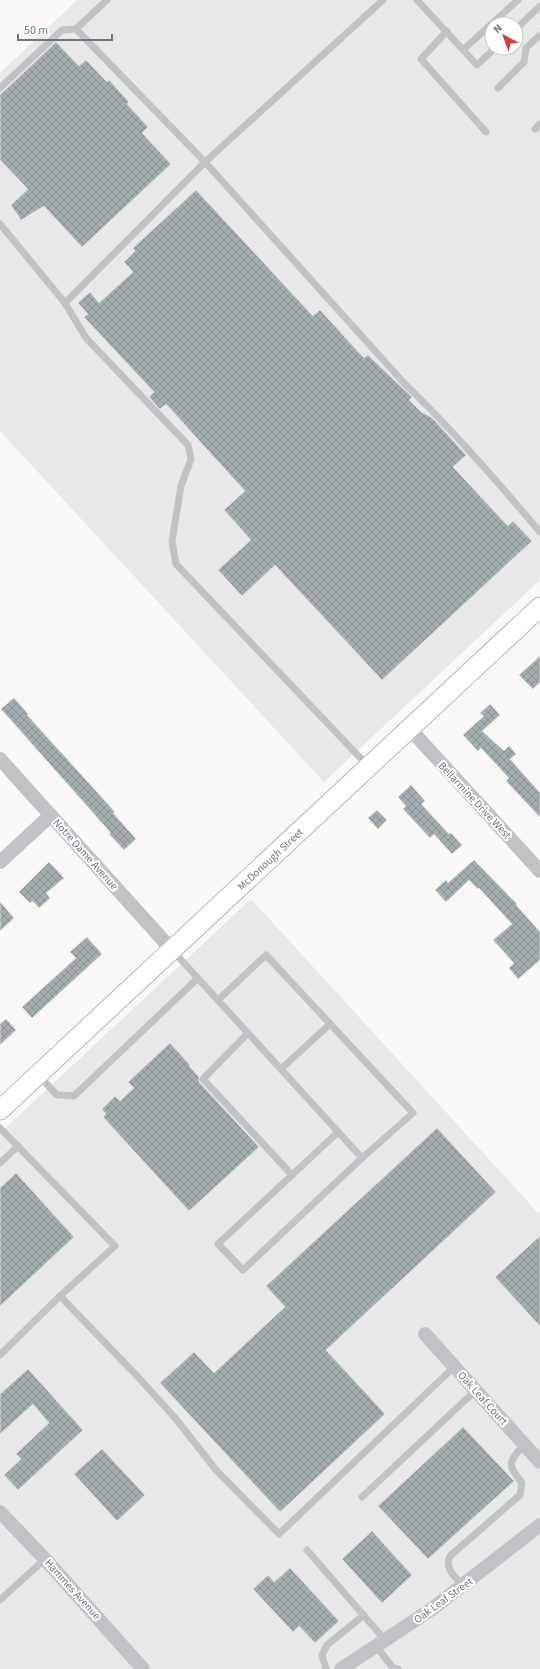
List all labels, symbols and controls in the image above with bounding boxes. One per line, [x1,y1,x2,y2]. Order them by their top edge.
scale bar [18,16,112,42]
north arrow [484,16,524,56]
text: N [490,21,505,37]
text: 50 m [24,22,48,39]
street label: Bellarmine Drive West [435,758,515,842]
street label: Notre Dame Avenue [50,816,122,894]
street label: McDonough Street [234,825,307,894]
street label: Oak Leaf Court [454,1368,511,1429]
street label: Hammes Avenue [41,1556,104,1623]
street label: Oak Leaf Street [411,1574,476,1627]

